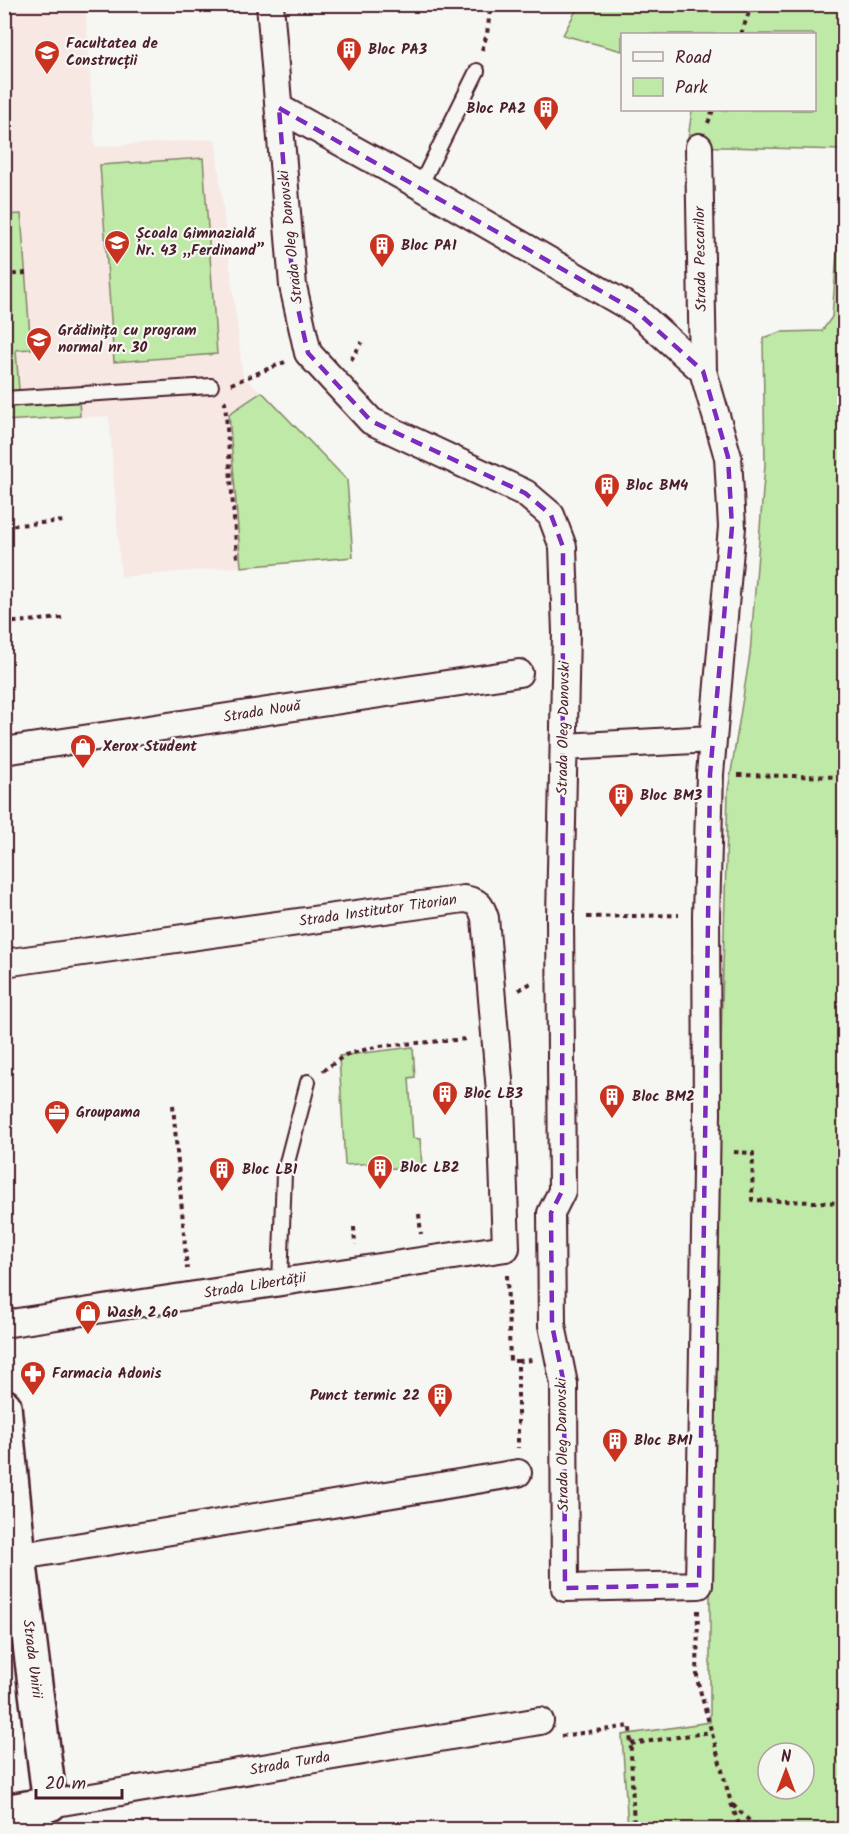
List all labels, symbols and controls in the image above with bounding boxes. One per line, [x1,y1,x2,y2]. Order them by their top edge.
place label: Facultatea de Construcții [66,32,158,73]
legend [621,33,816,111]
building icon: Bloc PA3 [334,35,364,73]
school or university icon: Facultatea de Construcții [32,38,62,76]
place label: Bloc PA3 [368,38,427,62]
text: Road [675,44,712,73]
text: Park [675,74,708,103]
building icon: Bloc PA2 [531,94,561,132]
place label: Bloc PA2 [466,97,526,121]
street label: Strada Oleg Danovski [272,168,310,305]
street label: Strada Pescarilor [688,205,714,312]
place label: Școala Gimnazială Nr. 43 „Ferdinand” [136,222,265,263]
school or university icon: Școala Gimnazială Nr. 43 „Ferdinand” [102,228,132,266]
building icon: Bloc PA1 [367,231,397,269]
place label: Bloc PA1 [401,234,457,258]
place label: Grădinița cu program normal nr. 30 [58,319,197,360]
school or university icon: Grădinița cu program normal nr. 30 [24,325,54,363]
building icon: Bloc BM4 [592,471,622,509]
place label: Bloc BM4 [626,474,688,498]
street label: Strada Oleg Danovski [551,659,577,795]
street label: Strada Nouă [222,694,304,730]
shop icon: Xerox Student [68,732,98,770]
place label: Xerox Student [102,735,197,759]
building icon: Bloc BM3 [606,781,636,819]
place label: Bloc BM3 [640,784,702,808]
street label: Strada Institutor Titorian [298,888,458,934]
building icon: Bloc LB3 [430,1079,460,1117]
place label: Bloc LB3 [464,1082,523,1106]
building icon: Bloc BM2 [597,1082,627,1120]
place label: Bloc BM2 [632,1085,695,1109]
office icon: Groupama [42,1098,72,1136]
place label: Groupama [76,1101,141,1125]
building icon: Bloc LB2 [365,1153,395,1191]
building icon: Bloc LB1 [207,1155,237,1193]
place label: Bloc LB2 [400,1156,460,1180]
place label: Bloc LB1 [242,1158,298,1182]
street label: Strada Libertății [202,1266,309,1306]
shop icon: Wash 2 Go [73,1298,103,1336]
place label: Wash 2 Go [107,1301,178,1325]
pharmacy icon: Farmacia Adonis [18,1359,48,1397]
place label: Farmacia Adonis [52,1362,161,1386]
street label: Strada Oleg Danovski [550,1376,576,1512]
building icon: Punct termic 22 [425,1381,455,1419]
place label: Punct termic 22 [310,1384,420,1408]
building icon: Bloc BM1 [600,1426,630,1464]
place label: Bloc BM1 [634,1429,693,1453]
street label: Strada Unirii [15,1618,49,1701]
north arrow [756,1741,816,1801]
street label: Strada Turda [248,1745,332,1783]
text: N [781,1745,791,1770]
scale bar [36,1762,122,1800]
text: 20 m [45,1770,86,1799]

